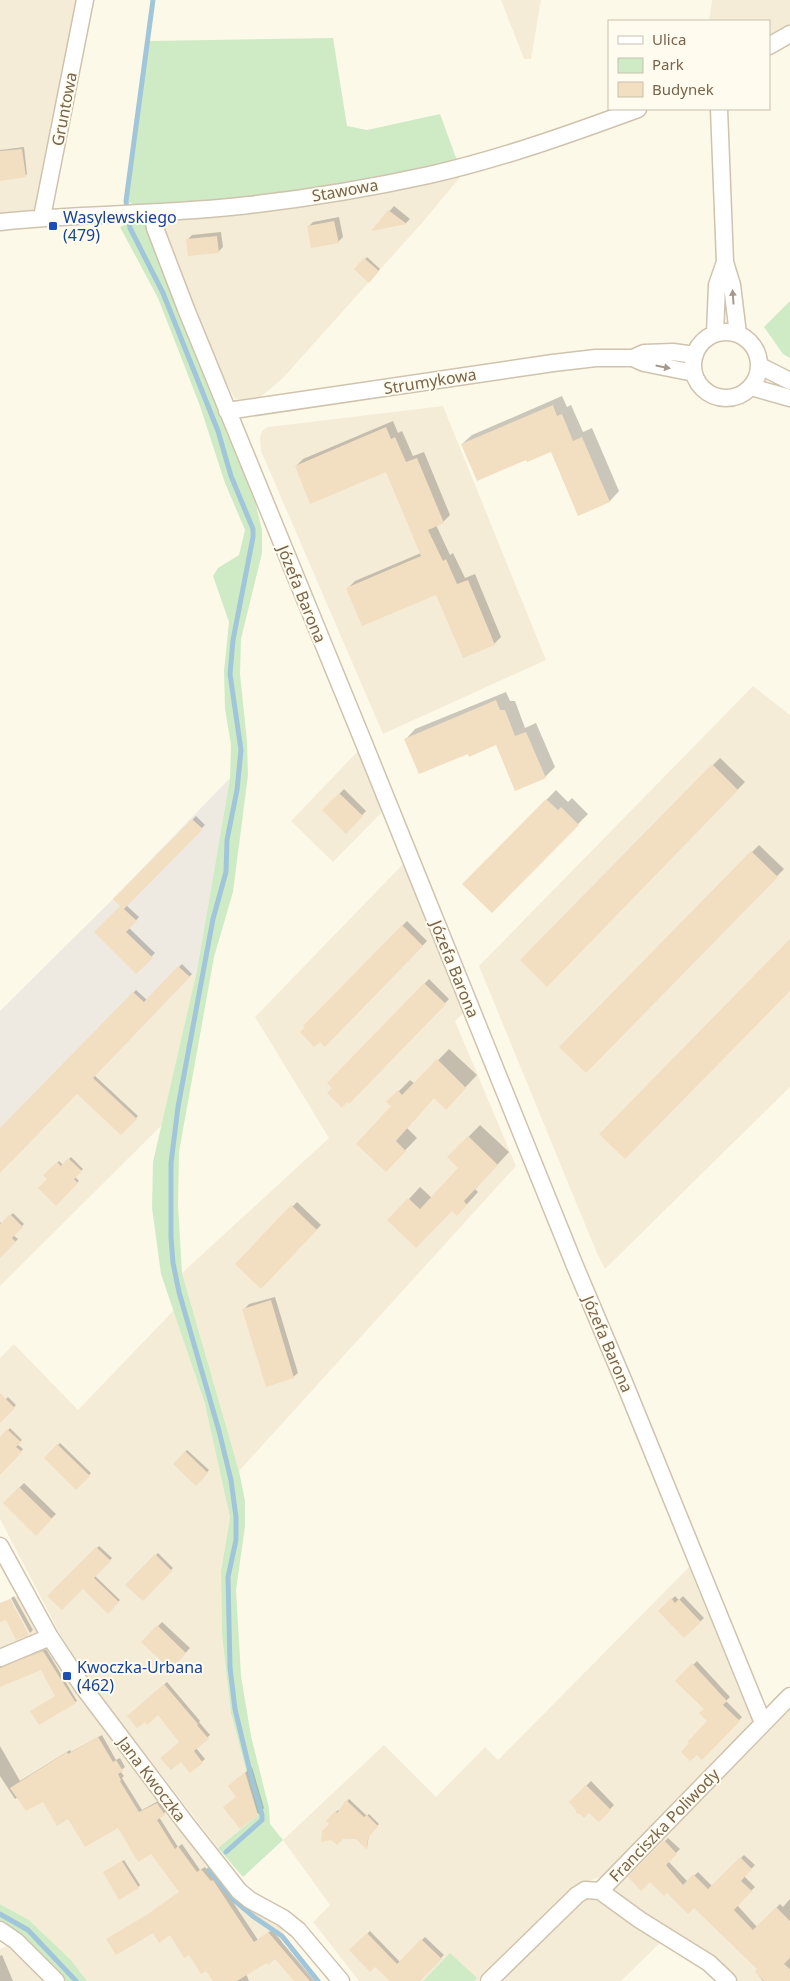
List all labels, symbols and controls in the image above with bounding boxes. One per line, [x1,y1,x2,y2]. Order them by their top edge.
legend [608,20,770,110]
text: Ulica [652,29,686,49]
text: Park [652,54,684,74]
street label: Gruntowa [46,70,82,148]
text: Budynek [652,79,714,99]
street label: Stawowa [310,173,380,207]
place label: Wasylewskiego (479) [63,206,177,246]
marker: Wasylewskiego (479) [47,220,59,232]
one-way arrow [729,289,737,305]
street label: Strumykowa [382,363,478,399]
one-way arrow [656,363,671,371]
street label: Józefa Barona [272,540,332,646]
street label: Józefa Barona [425,915,485,1021]
street label: Józefa Barona [577,1290,638,1396]
place label: Kwoczka-Urbana (462) [77,1656,203,1696]
marker: Kwoczka-Urbana (462) [61,1670,73,1682]
street label: Jana Kwoczka [112,1730,191,1826]
street label: Franciszka Poliwody [604,1763,725,1887]

